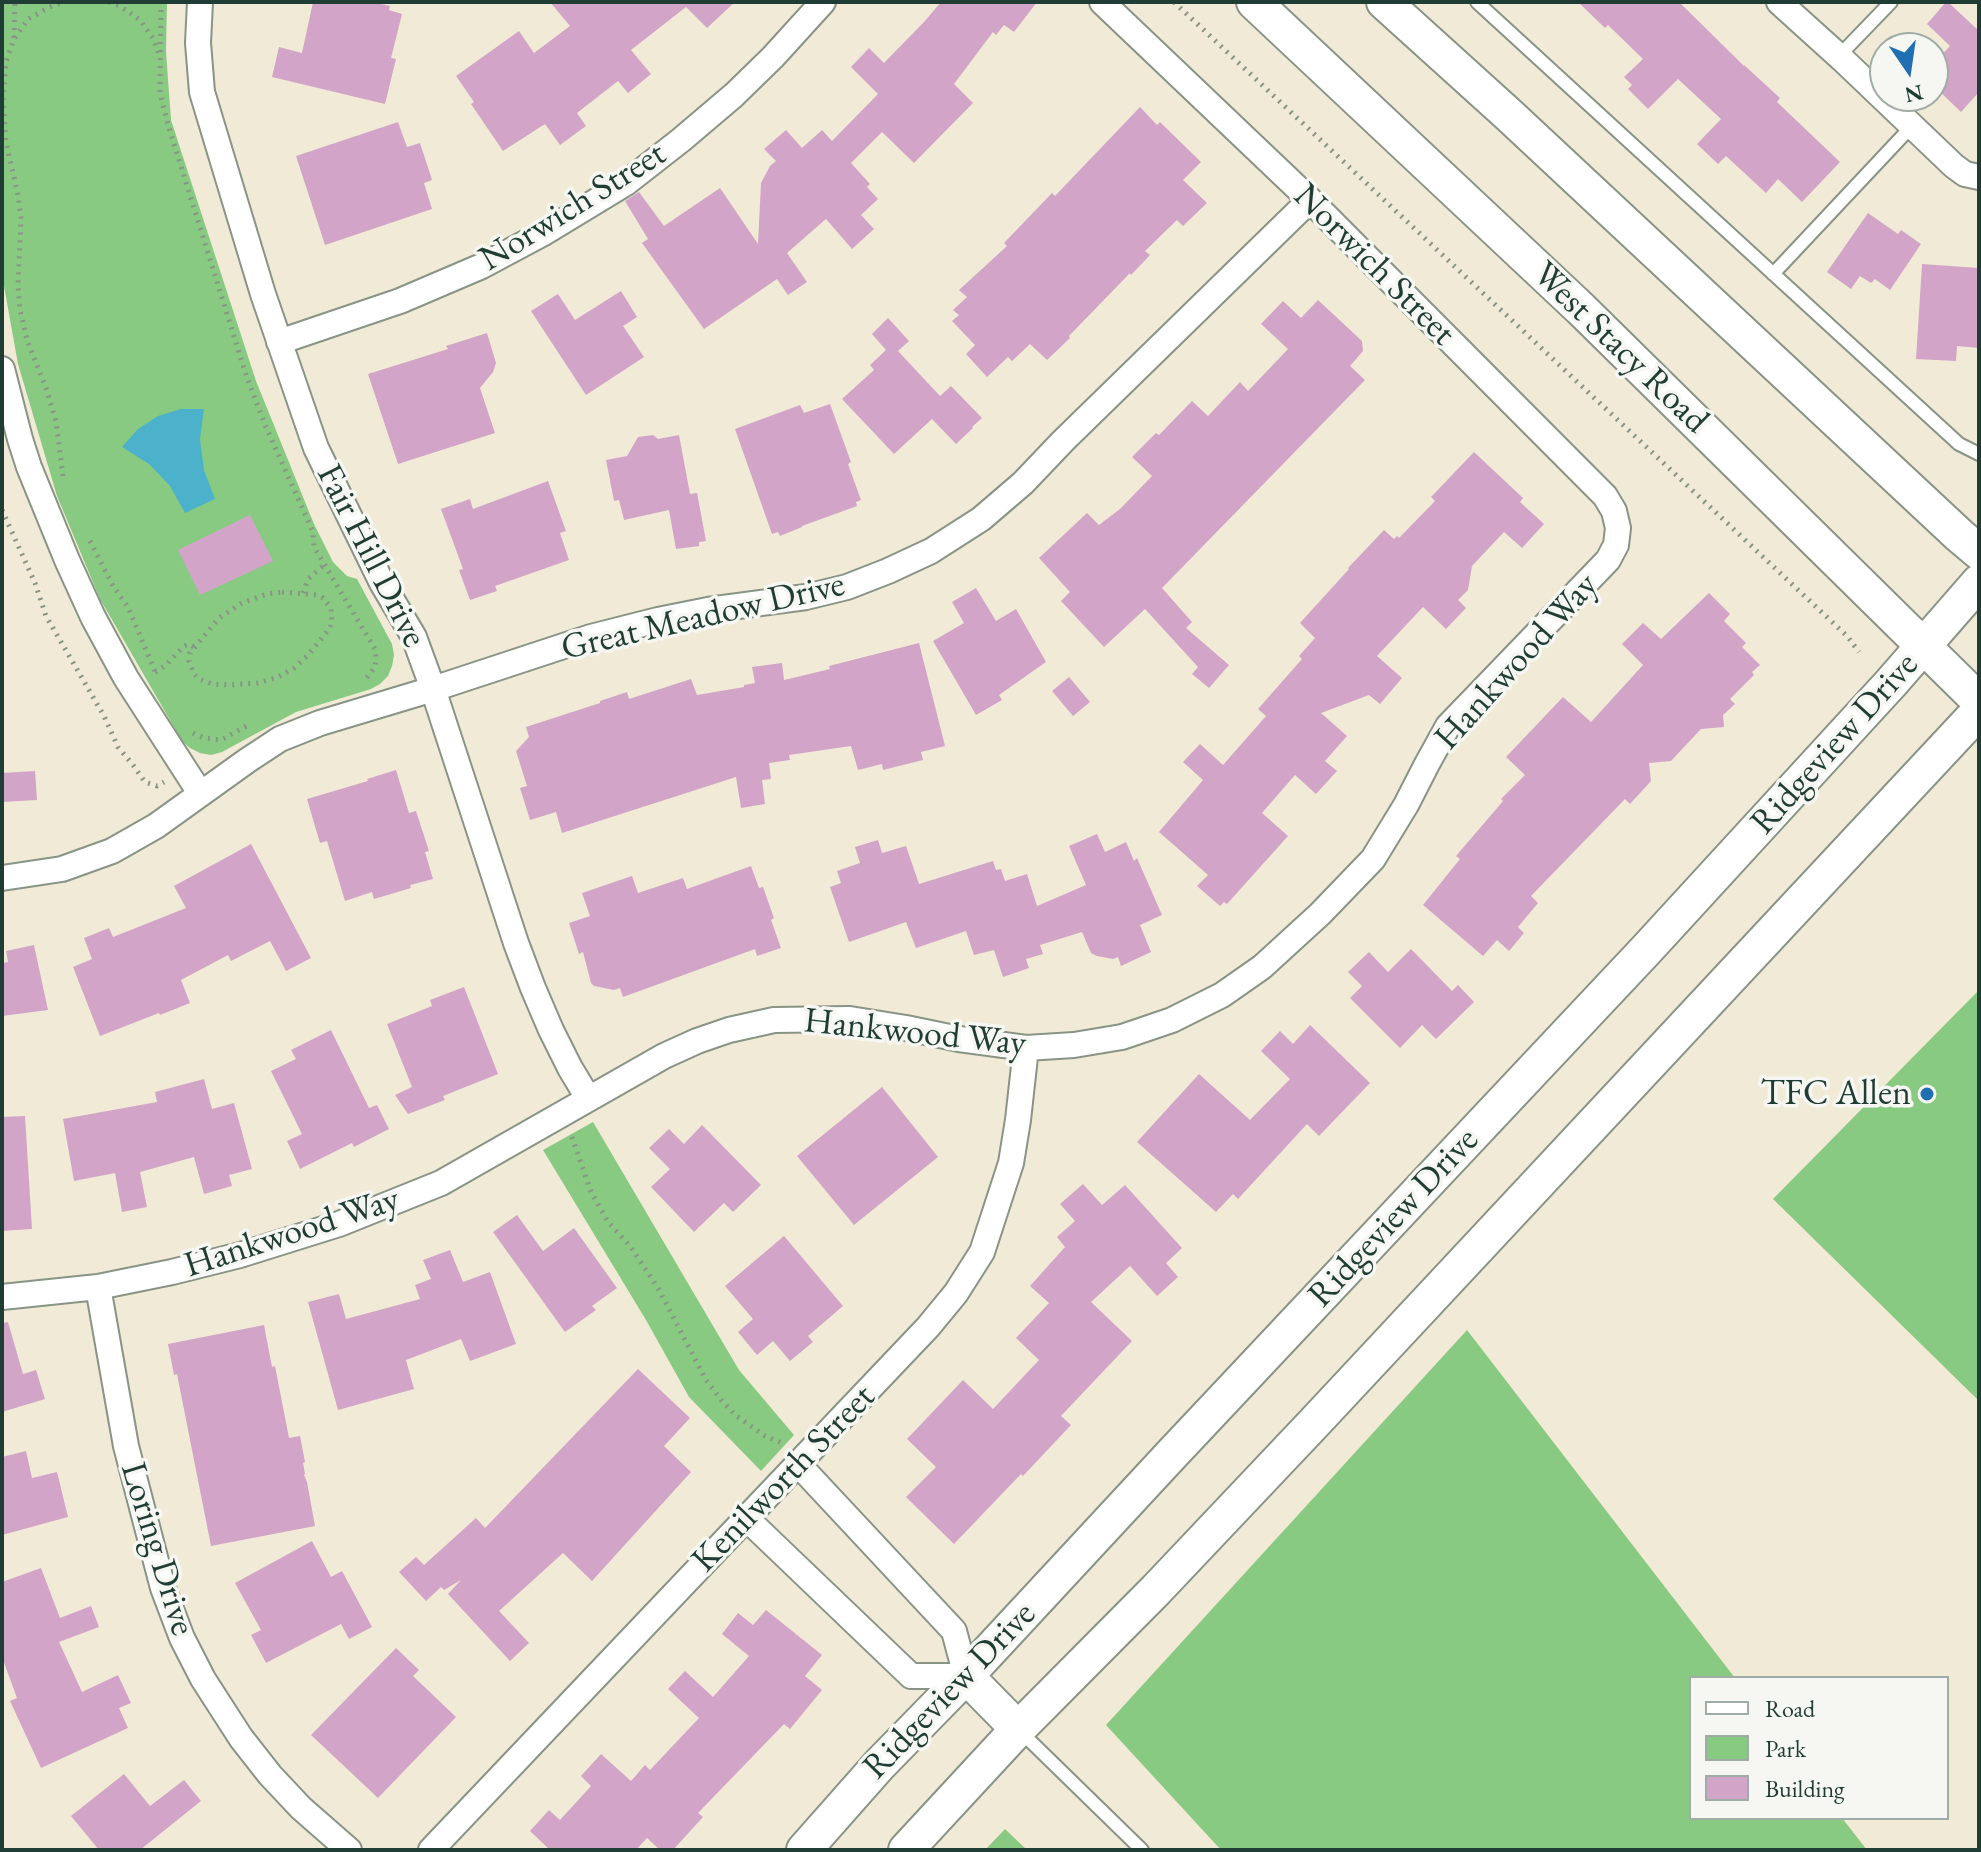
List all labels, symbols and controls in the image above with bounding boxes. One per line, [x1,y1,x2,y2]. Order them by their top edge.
north arrow [1869,32,1949,112]
text: N [1902,78,1926,110]
street label: Norwich Street [472,133,674,281]
street label: Norwich Street [1284,175,1464,355]
street label: West Stacy Road [1523,253,1717,443]
street label: Fair Hill Drive [307,457,435,655]
street label: Great Meadow Drive [557,563,849,671]
street label: Hankwood Way [1426,565,1608,759]
street label: Ridgeview Drive [1742,644,1928,844]
street label: Hankwood Way [802,1000,1028,1066]
place label: TFC Allen [1760,1072,1911,1116]
marker: TFC Allen [1918,1085,1936,1103]
street label: Ridgeview Drive [1300,1119,1488,1317]
street label: Hankwood Way [179,1178,405,1288]
street label: Kenilworth Street [683,1376,885,1582]
street label: Loring Drive [110,1457,204,1641]
street label: Ridgeview Drive [855,1593,1045,1789]
legend [1689,1676,1949,1820]
text: Road [1765,1693,1815,1724]
text: Park [1765,1733,1806,1764]
text: Building [1765,1773,1845,1804]

